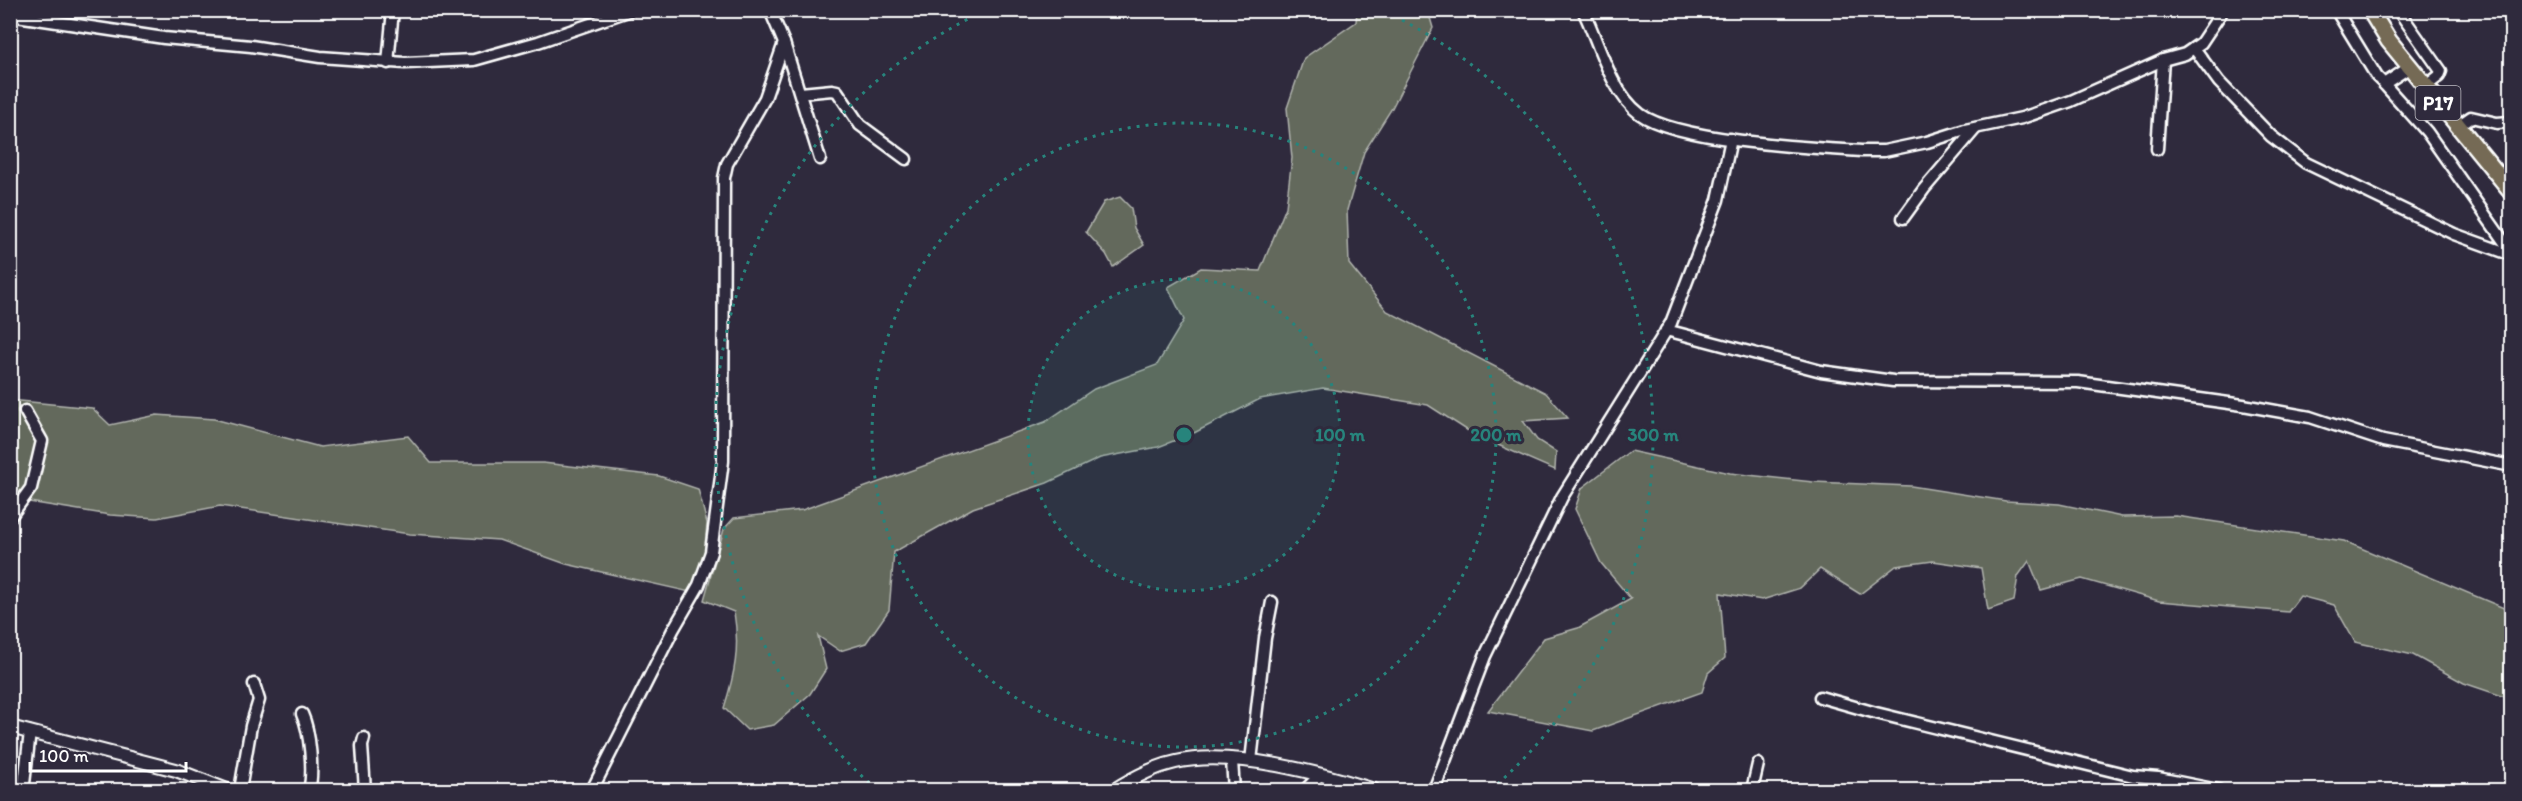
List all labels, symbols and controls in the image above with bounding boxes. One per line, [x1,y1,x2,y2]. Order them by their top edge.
road number: P17 [2416,86,2460,120]
text: 100 m [1315,424,1366,446]
text: 200 m [1471,424,1522,446]
text: 300 m [1627,424,1679,446]
centre of rings [1174,425,1194,445]
scale bar [30,735,186,773]
text: 100 m [39,745,89,767]

